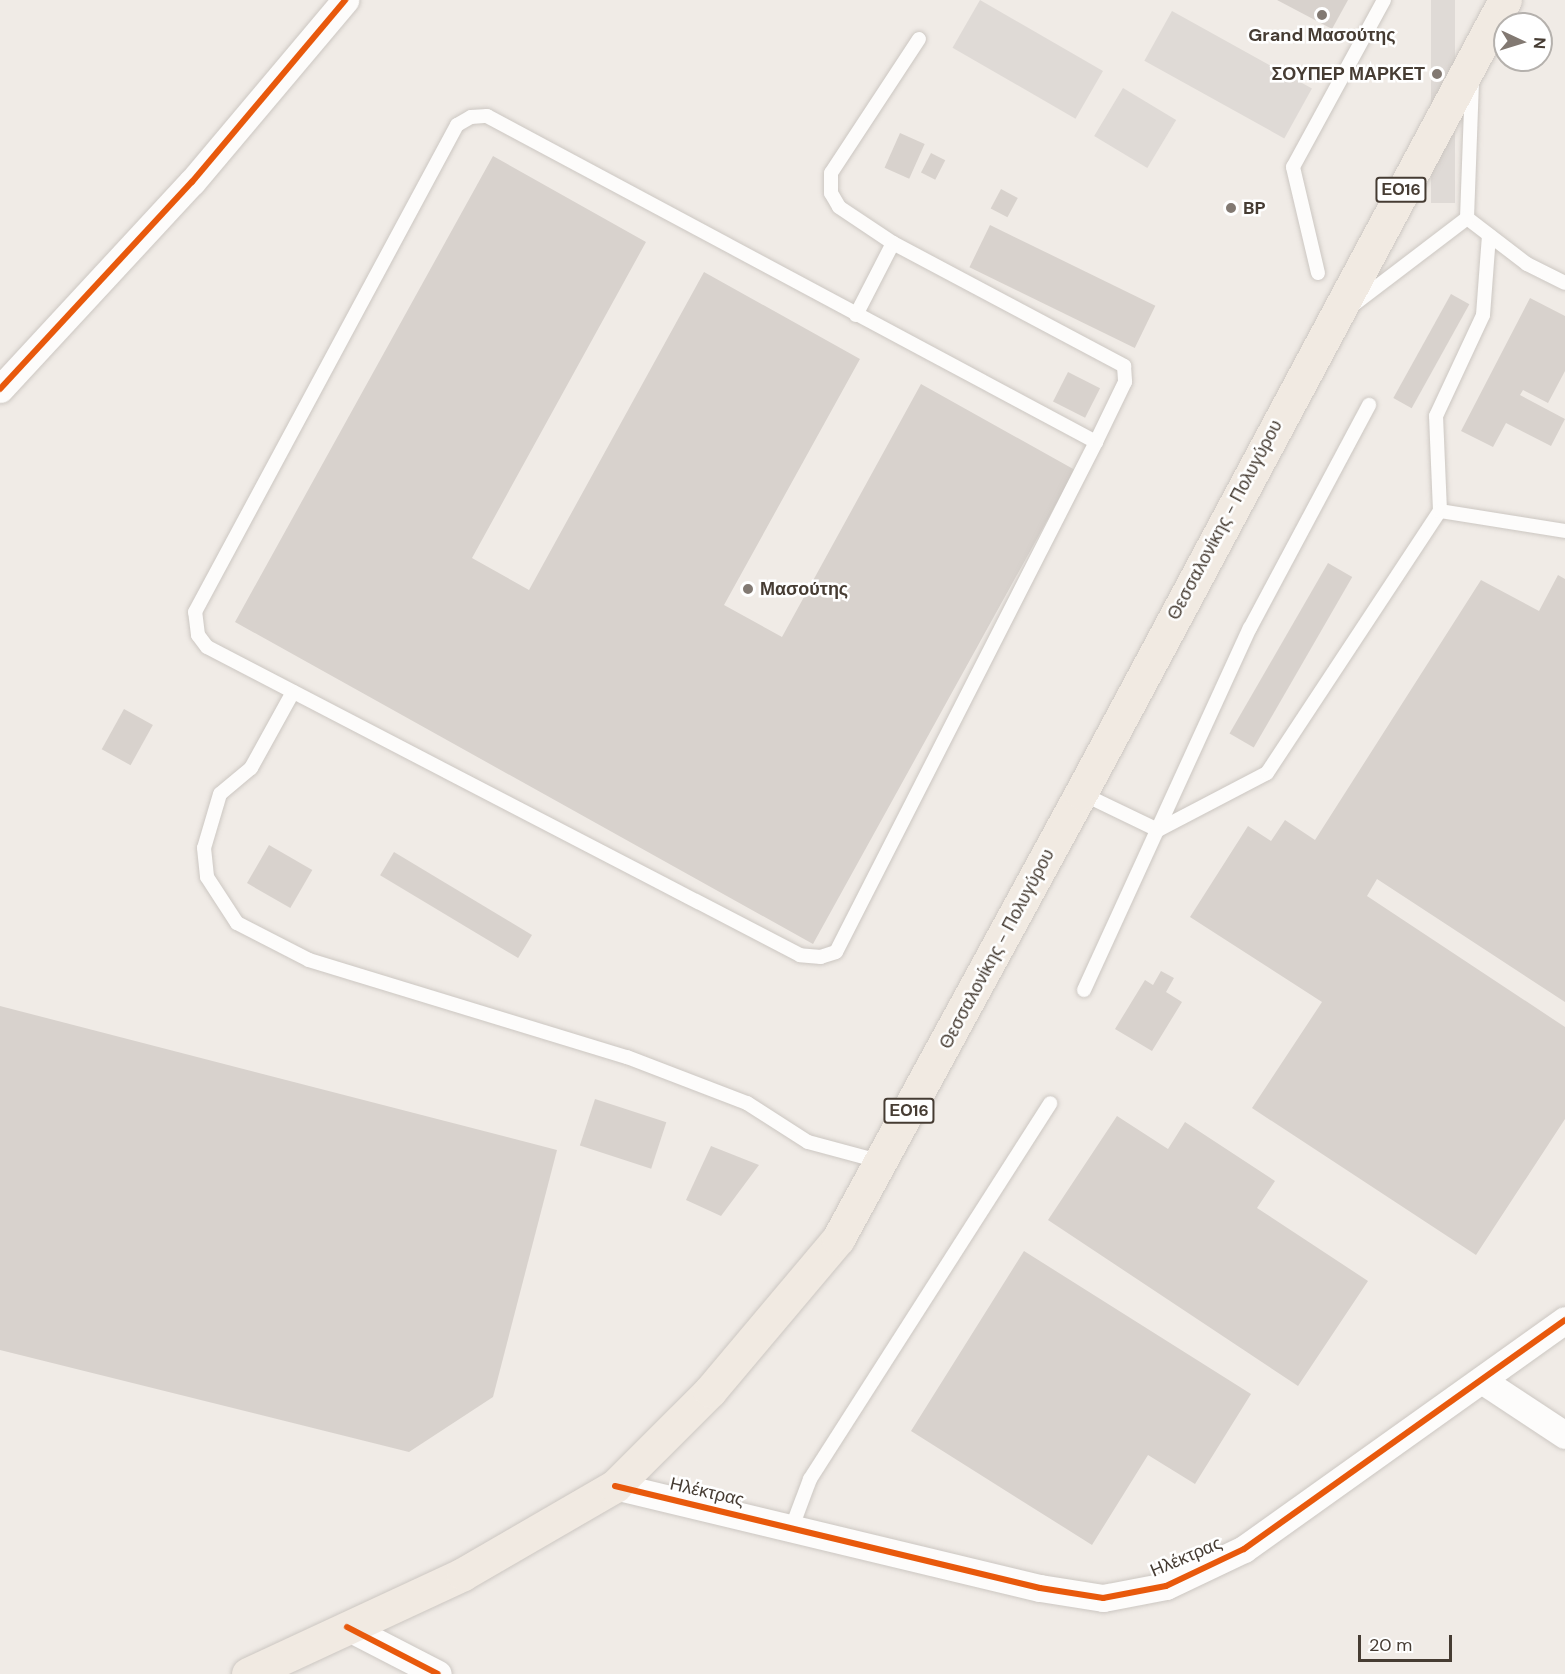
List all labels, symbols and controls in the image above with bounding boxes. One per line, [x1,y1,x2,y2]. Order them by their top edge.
marker: Grand Μασούτης [1315,8,1329,22]
north arrow [1493,12,1553,72]
place label: Grand Μασούτης [1248,24,1396,46]
text: N [1529,37,1550,50]
place label: ΣΟΥΠΕΡ ΜΑΡΚΕΤ [1271,63,1425,85]
marker: ΣΟΥΠΕΡ ΜΑΡΚΕΤ [1430,67,1444,81]
road number: ΕΟ16 [1374,177,1428,203]
place label: BP [1243,197,1266,219]
marker: BP [1224,201,1238,215]
street label: Θεσσαλονίκης - Πολυγύρου [1163,416,1287,624]
place label: Μασούτης [760,578,848,600]
marker: Μασούτης [741,582,755,596]
street label: Θεσσαλονίκης - Πολυγύρου [935,845,1059,1053]
road number: ΕΟ16 [882,1098,936,1124]
street label: Ηλέκτρας [668,1473,746,1511]
street label: Ηλέκτρας [1147,1532,1225,1582]
scale bar [1361,1623,1456,1661]
text: 20 m [1369,1633,1412,1657]

